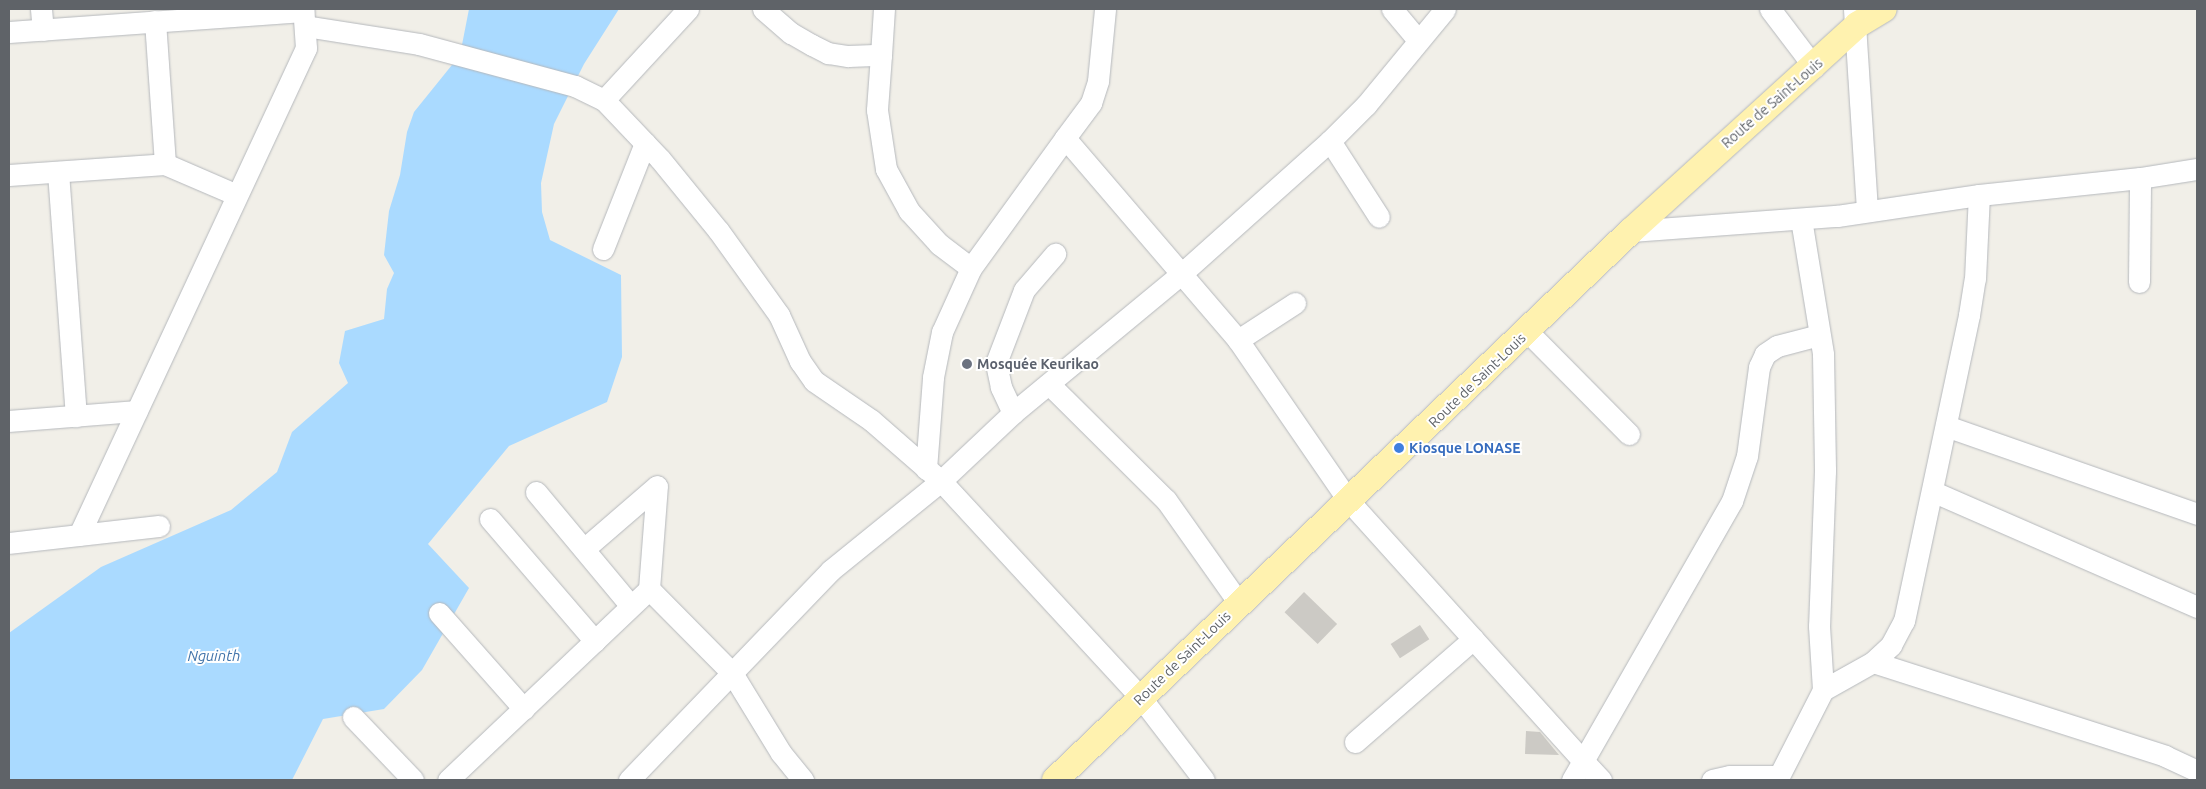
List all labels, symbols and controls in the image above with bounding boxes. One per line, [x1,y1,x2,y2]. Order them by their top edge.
street label: Route de Saint-Louis [1718,55,1826,151]
street label: Route de Saint-Louis [1425,329,1529,431]
place label: Mosquée Keurikao [977,356,1099,372]
marker: Mosquée Keurikao [961,358,973,370]
place label: Kiosque LONASE [1409,440,1521,456]
marker: Kiosque LONASE [1393,442,1405,454]
street label: Route de Saint-Louis [1130,607,1234,709]
water label: Nguinth [188,647,240,665]

